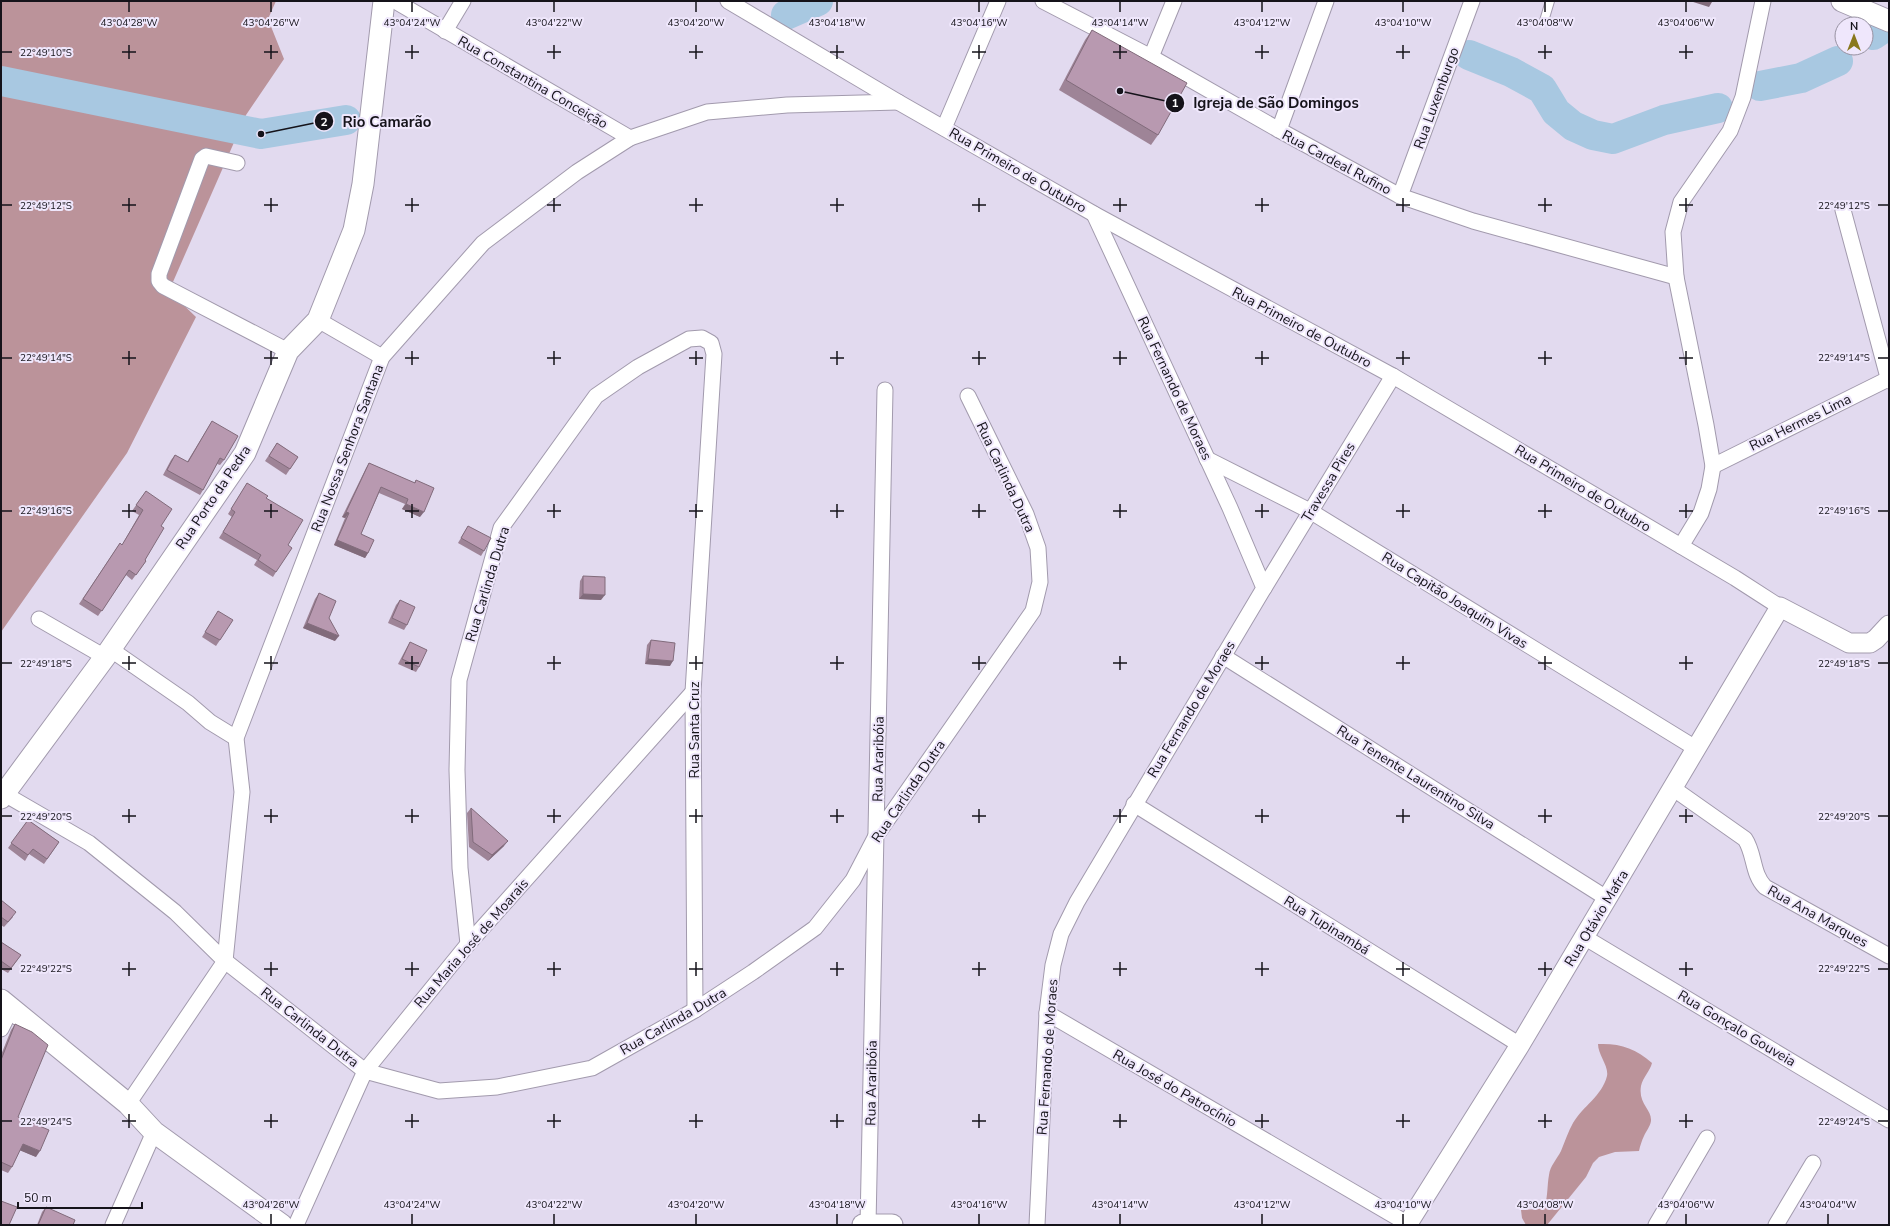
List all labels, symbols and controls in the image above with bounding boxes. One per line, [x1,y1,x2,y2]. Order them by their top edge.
text: 43°04'28"W [101,16,157,30]
text: 43°04'26"W [243,16,299,30]
text: 43°04'24"W [384,16,440,30]
text: 43°04'22"W [526,16,582,30]
text: 43°04'20"W [668,16,724,30]
text: 43°04'18"W [809,16,865,30]
text: 43°04'16"W [951,16,1007,30]
text: 43°04'14"W [1092,16,1148,30]
text: 43°04'12"W [1234,16,1290,30]
text: 43°04'10"W [1375,16,1431,30]
text: 43°04'08"W [1517,16,1573,30]
text: 43°04'06"W [1658,16,1714,30]
north arrow [1834,16,1874,56]
text: N [1850,19,1858,34]
street label: Rua Constantina Conceição [454,32,611,133]
street label: Rua Luxemburgo [1409,44,1464,152]
text: 22°49'10"S [20,46,72,60]
callout: Igreja de São Domingos [1165,89,1367,116]
text: Igreja de São Domingos [1193,93,1359,113]
text: 1 [1171,95,1179,111]
callout: Rio Camarão [314,108,439,135]
text: Rio Camarão [343,112,432,132]
text: 2 [320,114,328,130]
street label: Rua Primeiro de Outubro [946,123,1090,218]
street label: Rua Cardeal Rufino [1279,126,1395,199]
text: 22°49'12"S [20,199,72,213]
text: 22°49'12"S [1818,199,1870,213]
street label: Rua Primeiro de Outubro [1229,283,1375,372]
street label: Rua Fernando de Moraes [1133,313,1216,463]
text: 22°49'14"S [20,351,72,365]
text: 22°49'14"S [1818,351,1870,365]
street label: Rua Nossa Senhora Santana [307,362,388,535]
street label: Rua Hermes Lima [1746,389,1854,455]
street label: Rua Carlinda Dutra [972,419,1039,536]
street label: Travessa Pires [1297,439,1360,526]
street label: Rua Primeiro de Outubro [1511,440,1655,537]
street label: Rua Porto da Pedra [171,441,255,553]
text: 22°49'16"S [20,504,72,518]
text: 22°49'16"S [1818,504,1870,518]
street label: Rua Carlinda Dutra [461,524,514,644]
street label: Rua Capitão Joaquim Vivas [1378,548,1532,653]
street label: Rua Fernando de Moraes [1143,637,1240,781]
text: 22°49'18"S [20,657,72,671]
text: 22°49'18"S [1818,657,1870,671]
street label: Rua Santa Cruz [685,681,704,778]
street label: Rua Araribóia [868,716,889,802]
street label: Rua Tenente Laurentino Silva [1333,721,1498,834]
street label: Rua Carlinda Dutra [867,736,950,846]
text: 22°49'20"S [20,810,72,824]
text: 22°49'20"S [1818,810,1870,824]
street label: Rua Otávio Mafra [1560,866,1633,970]
street label: Rua Maria José de Moarais [410,874,533,1012]
street label: Rua Ana Marques [1764,881,1872,952]
street label: Rua Tupinambá [1280,891,1373,959]
text: 22°49'22"S [20,962,72,976]
text: 22°49'22"S [1818,962,1870,976]
street label: Rua Fernando de Moraes [1033,978,1062,1136]
street label: Rua Carlinda Dutra [257,983,363,1072]
street label: Rua Carlinda Dutra [617,983,730,1060]
street label: Rua Gonçalo Gouveia [1674,986,1799,1071]
street label: Rua Araribóia [861,1040,882,1126]
street label: Rua José do Patrocínio [1109,1045,1240,1132]
text: 22°49'24"S [20,1115,72,1129]
text: 22°49'24"S [1818,1115,1870,1129]
scale bar [18,1184,142,1210]
text: 50 m [24,1190,52,1206]
text: 43°04'26"W [243,1198,299,1212]
text: 43°04'24"W [384,1198,440,1212]
text: 43°04'22"W [526,1198,582,1212]
text: 43°04'20"W [668,1198,724,1212]
text: 43°04'18"W [809,1198,865,1212]
text: 43°04'16"W [951,1198,1007,1212]
text: 43°04'14"W [1092,1198,1148,1212]
text: 43°04'12"W [1234,1198,1290,1212]
text: 43°04'10"W [1375,1198,1431,1212]
text: 43°04'08"W [1517,1198,1573,1212]
text: 43°04'06"W [1658,1198,1714,1212]
text: 43°04'04"W [1800,1198,1856,1212]

